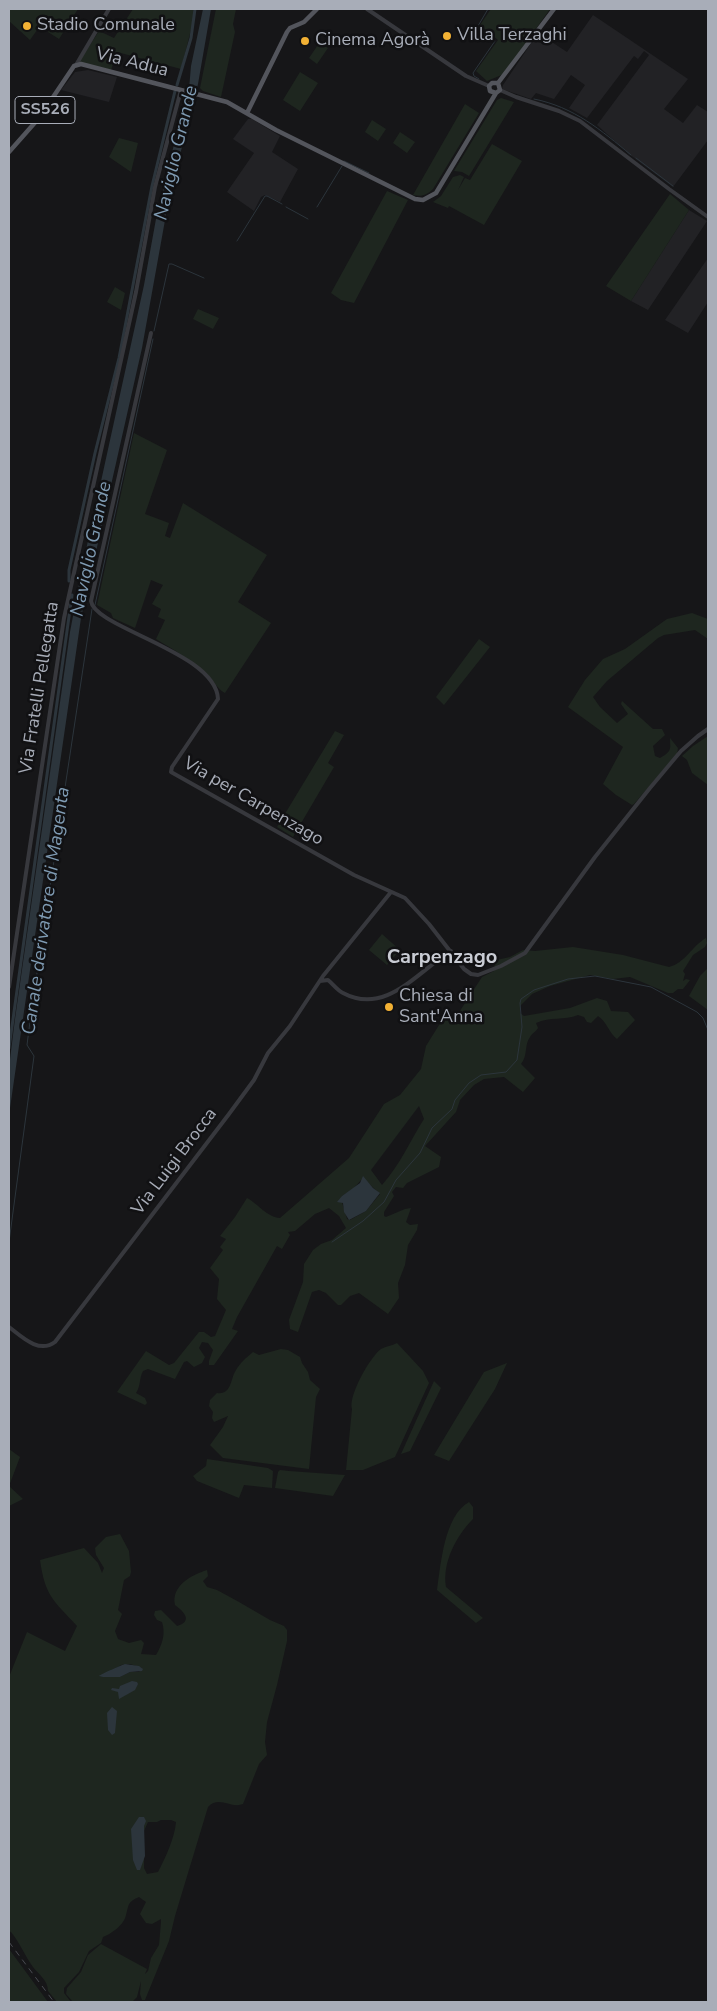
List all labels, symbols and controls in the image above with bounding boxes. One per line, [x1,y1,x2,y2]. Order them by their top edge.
place label: Stadio Comunale [37,15,175,37]
marker: Stadio Comunale [21,20,33,32]
place label: Villa Terzaghi [457,25,567,47]
place label: Cinema Agorà [315,30,430,52]
marker: Villa Terzaghi [441,30,453,42]
marker: Cinema Agorà [299,35,311,47]
street label: Via Adua [94,44,170,82]
water label: Naviglio Grande [150,84,204,222]
road number: SS526 [15,96,75,124]
water label: Naviglio Grande [67,479,117,619]
street label: Via Fratelli Pellegatta [16,600,64,776]
street label: Via per Carpenzago [179,753,327,851]
water label: Canale derivatore di Magenta [18,786,76,1036]
district label: Carpenzago [387,946,497,970]
place label: Chiesa di Sant'Anna [399,986,483,1028]
marker: Chiesa di Sant'Anna [383,1001,395,1013]
street label: Via Luigi Brocca [128,1104,222,1220]

